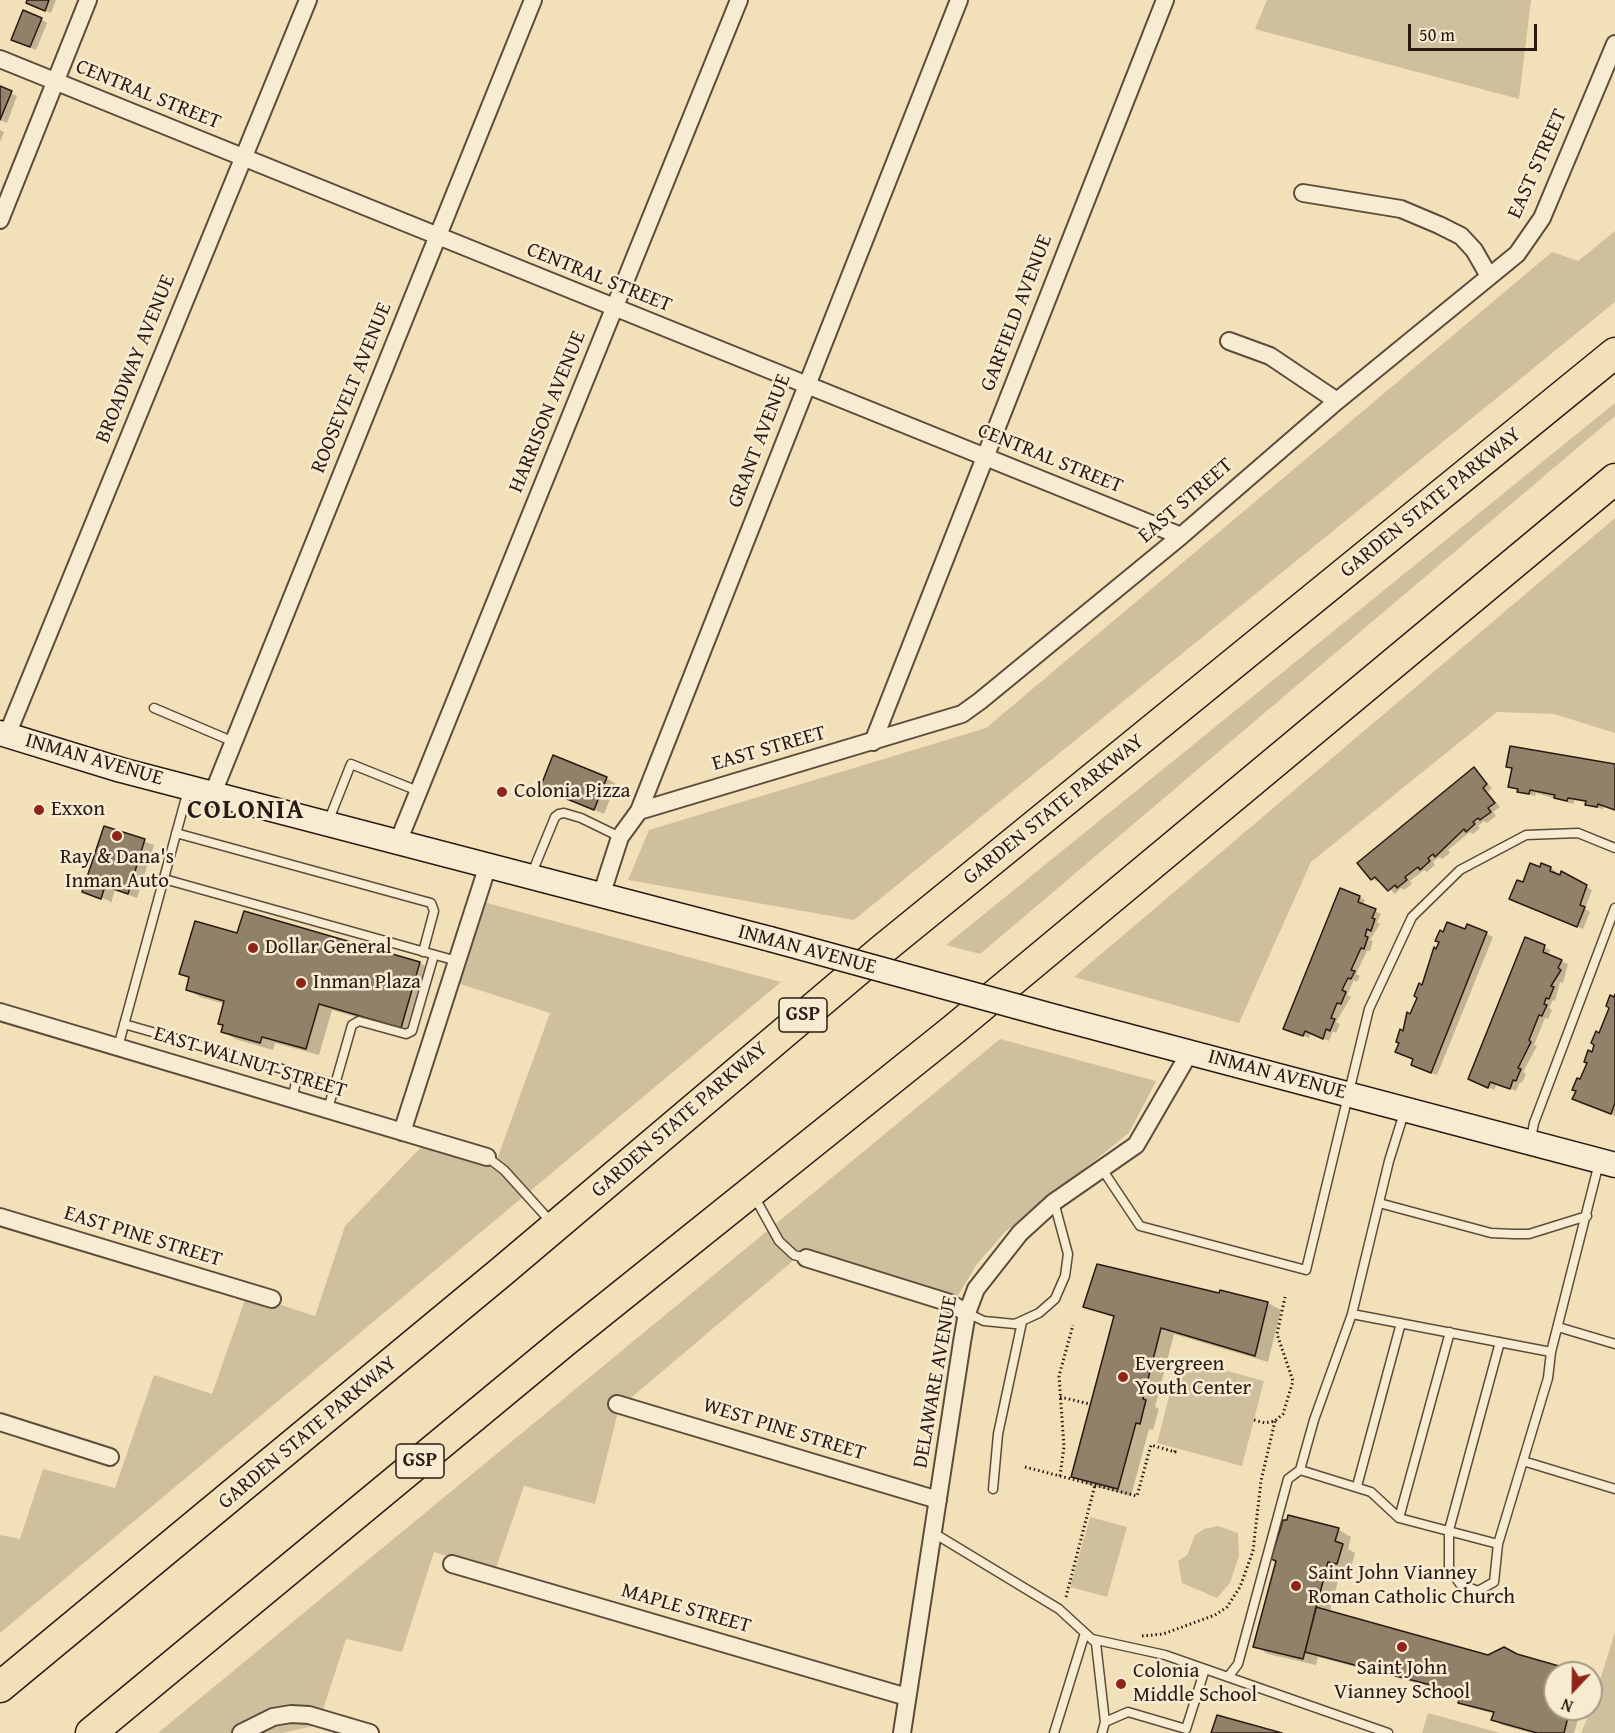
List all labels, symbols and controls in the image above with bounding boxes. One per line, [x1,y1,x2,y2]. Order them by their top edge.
scale bar [1411,12,1540,50]
text: 50 m [1419,21,1455,48]
street label: CENTRAL STREET [72,54,224,136]
street label: EAST STREET [1503,105,1573,223]
street label: GARFIELD AVENUE [976,231,1058,395]
street label: CENTRAL STREET [523,237,675,319]
street label: BROADWAY AVENUE [91,271,181,447]
street label: ROOSEVELT AVENUE [306,299,398,477]
street label: HARRISON AVENUE [504,327,592,497]
street label: GRANT AVENUE [723,371,797,511]
street label: CENTRAL STREET [974,418,1126,500]
street label: GARDEN STATE PARKWAY [1335,422,1527,584]
street label: EAST STREET [1134,453,1238,549]
street label: EAST STREET [709,721,829,777]
street label: INMAN AVENUE [22,728,166,792]
street label: GARDEN STATE PARKWAY [958,729,1150,891]
place label: Colonia Pizza [514,779,630,805]
marker: Colonia Pizza [495,785,509,799]
district label: COLONIA [187,795,305,827]
place label: Exxon [51,797,105,823]
marker: Exxon [32,803,46,817]
marker: Ray & Dana's Inman Auto [110,829,124,843]
place label: Ray & Dana's Inman Auto [60,845,174,895]
street label: INMAN AVENUE [735,919,879,981]
place label: Dollar General [265,935,392,961]
marker: Dollar General [246,941,260,955]
place label: Inman Plaza [313,970,421,996]
marker: Inman Plaza [294,976,308,990]
road number: GSP [779,998,827,1032]
street label: EAST WALNUT STREET [151,1022,349,1104]
street label: GARDEN STATE PARKWAY [587,1037,773,1203]
street label: INMAN AVENUE [1205,1044,1349,1106]
street label: EAST PINE STREET [61,1201,225,1273]
street label: DELAWARE AVENUE [908,1294,964,1470]
street label: GARDEN STATE PARKWAY [214,1351,402,1515]
place label: Evergreen Youth Center [1135,1352,1251,1402]
marker: Evergreen Youth Center [1116,1370,1130,1384]
street label: WEST PINE STREET [700,1393,868,1467]
road number: GSP [396,1444,444,1478]
place label: Saint John Vianney Roman Catholic Church [1308,1561,1515,1611]
street label: MAPLE STREET [618,1578,754,1640]
marker: Saint John Vianney Roman Catholic Church [1289,1579,1303,1593]
marker: Saint John Vianney School [1395,1640,1409,1654]
place label: Saint John Vianney School [1334,1656,1470,1706]
place label: Colonia Middle School [1133,1659,1257,1709]
north arrow [1543,1661,1603,1721]
marker: Colonia Middle School [1114,1677,1128,1691]
text: N [1558,1693,1576,1719]

